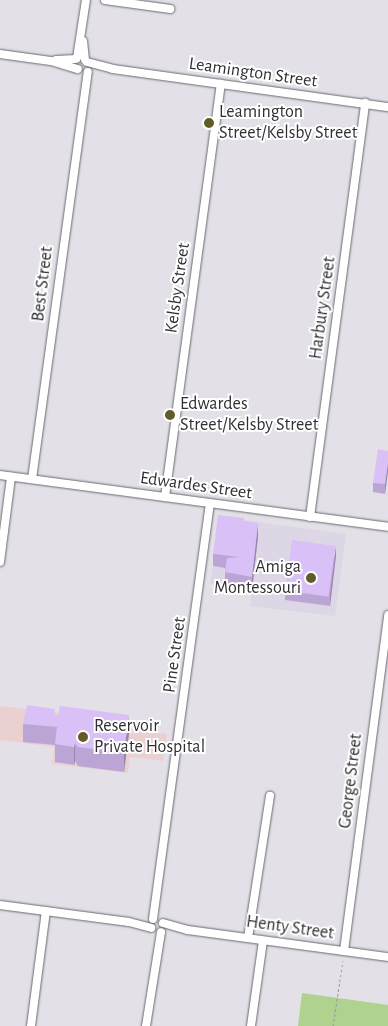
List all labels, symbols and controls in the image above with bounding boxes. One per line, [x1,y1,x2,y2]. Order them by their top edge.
street label: Leamington Street [187,53,319,93]
place label: Leamington Street/Kelsby Street [219,102,357,144]
marker: Leamington Street/Kelsby Street [203,117,215,129]
street label: Kelsby Street [161,242,195,334]
street label: Best Street [28,245,58,323]
street label: Harbury Street [305,255,341,361]
place label: Edwardes Street/Kelsby Street [180,394,318,436]
marker: Edwardes Street/Kelsby Street [164,409,176,421]
street label: Edwardes Street [139,467,253,505]
place label: Amiga Montessouri [214,557,301,600]
marker: Amiga Montessouri [305,572,317,584]
street label: Pine Street [159,616,191,694]
place label: Reservoir Private Hospital [94,716,205,759]
marker: Reservoir Private Hospital [76,730,90,744]
street label: George Street [334,732,368,830]
street label: Henty Street [245,911,335,945]

